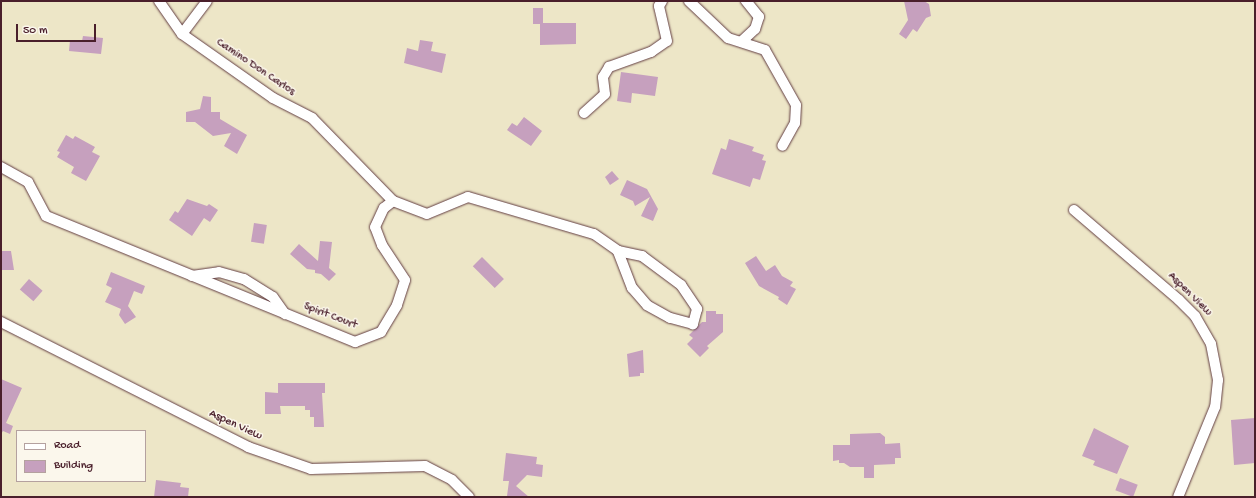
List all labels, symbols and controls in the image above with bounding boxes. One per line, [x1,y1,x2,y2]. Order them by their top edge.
scale bar [18,16,98,42]
text: 50 m [23,24,48,38]
street label: Camino Don Carlos [213,36,297,100]
street label: Aspen View [1164,270,1214,320]
street label: Spirit Court [301,300,359,334]
street label: Aspen View [206,407,264,445]
legend [16,430,146,482]
text: Road [54,439,80,453]
text: Building [54,459,93,473]

